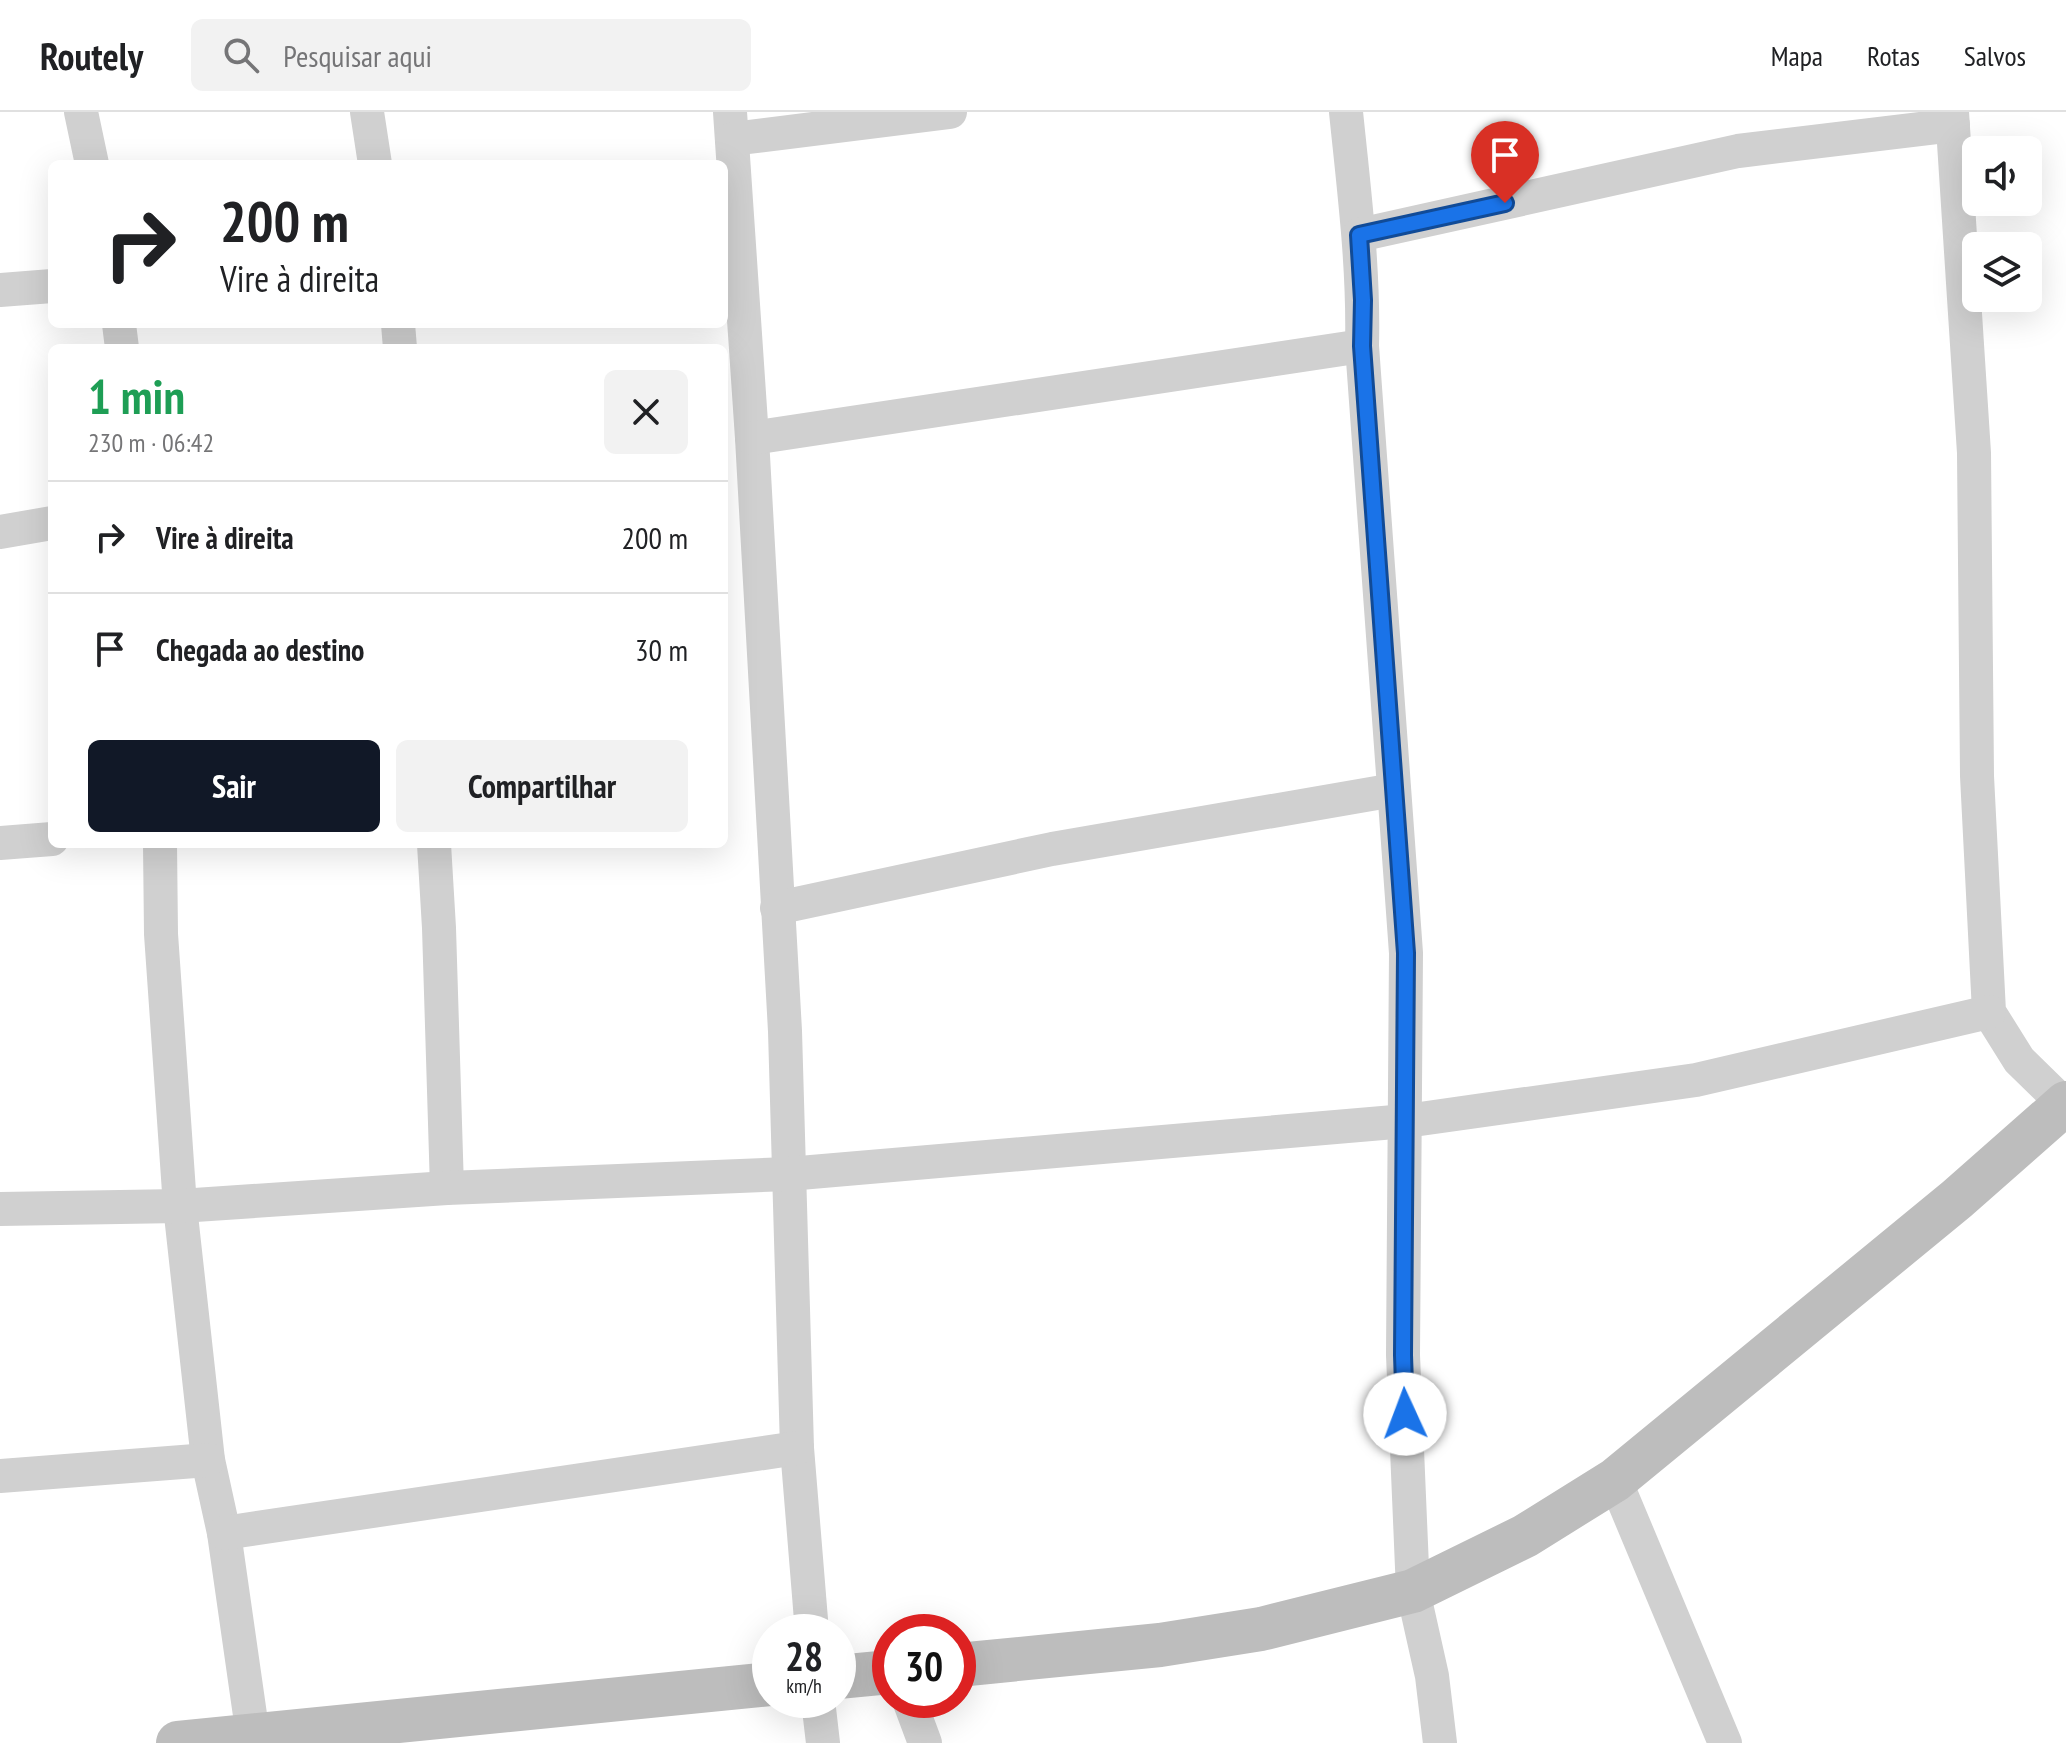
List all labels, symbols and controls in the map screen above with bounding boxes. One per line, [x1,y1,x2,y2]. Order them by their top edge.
search box [191,19,751,91]
text: Routely [40,31,143,80]
icon: search [219,33,263,77]
text: Pesquisar aqui [283,36,432,75]
text: Mapa [1771,37,1823,74]
text: Rotas [1867,37,1920,74]
text: Salvos [1964,37,2026,74]
pin [1471,121,1539,203]
icon: arrive [1483,133,1527,177]
map controls [1962,136,2042,312]
button: sound [1962,136,2042,216]
text: 200 m [220,185,349,257]
icon: right [88,192,192,296]
button: layers [1962,232,2042,312]
text: Vire à direita [220,255,379,302]
text: 1 min [88,365,185,427]
button: close [604,370,688,454]
text: 230 m · 06:42 [88,426,214,459]
icon: right [88,515,132,559]
text: Vire à direita [156,518,294,557]
text: 200 m [622,518,688,557]
icon: arrive [88,627,132,671]
text: Chegada ao destino [156,630,364,669]
text: 30 m [635,630,688,669]
button: Sair [88,740,380,832]
button: Compartilhar [396,740,688,832]
position arrow [1363,1372,1447,1456]
speed limit sign: 30 [872,1614,976,1718]
text: 28 [785,1630,823,1682]
text: km/h [786,1673,822,1699]

